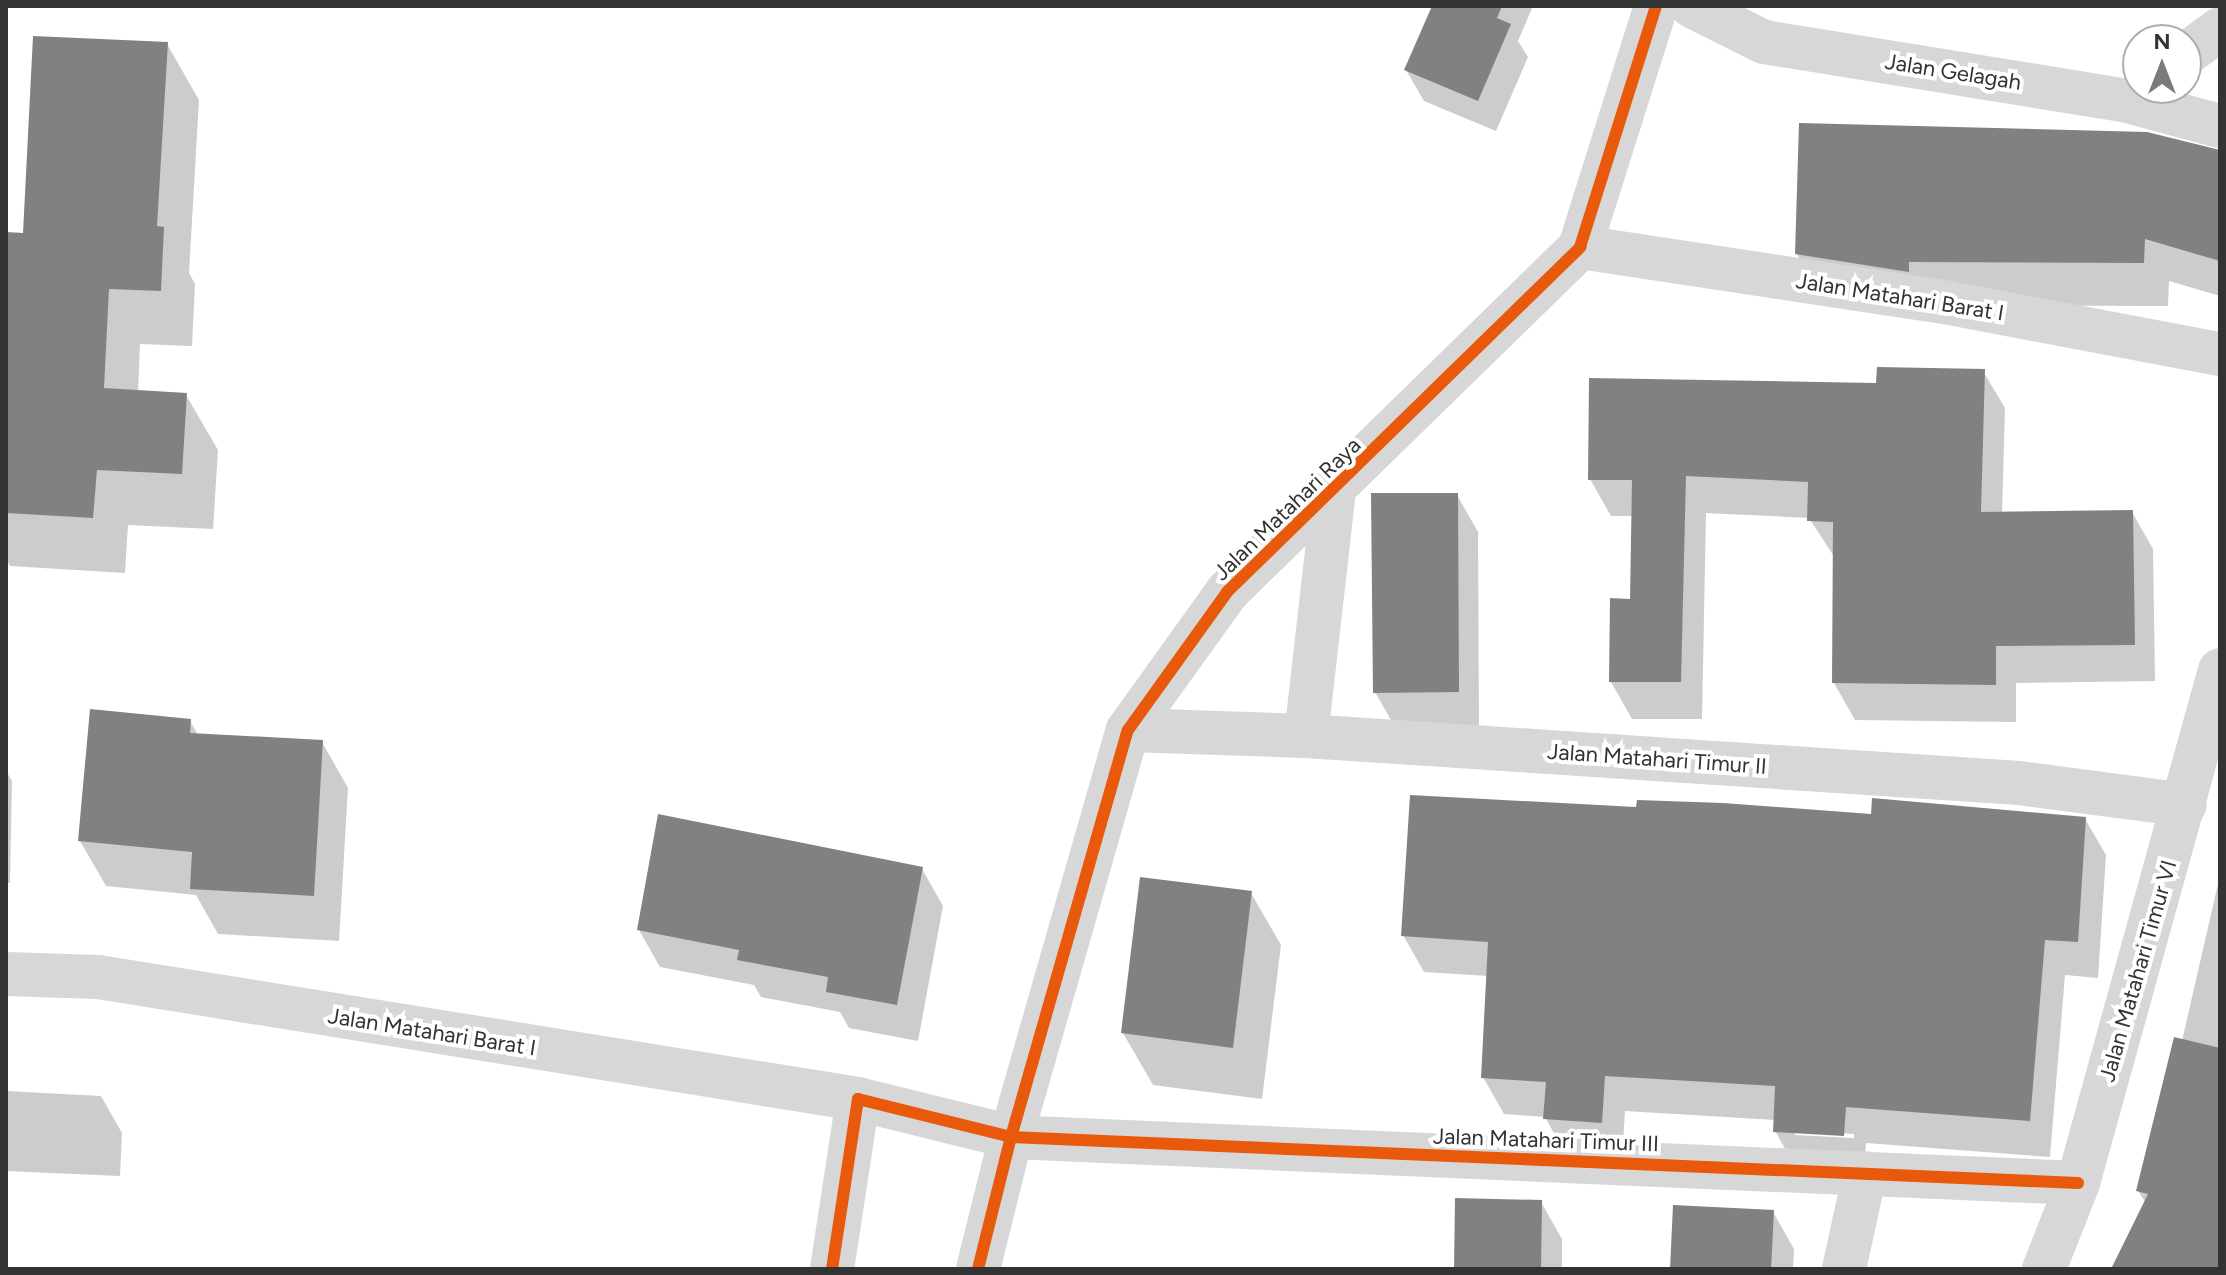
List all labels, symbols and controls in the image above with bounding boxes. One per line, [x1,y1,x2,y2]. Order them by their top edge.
north arrow [2122,24,2202,104]
text: N [2153,28,2171,55]
street label: Jalan Gelagah [1883,48,2023,96]
street label: Jalan Matahari Barat I [1794,268,2006,326]
street label: Jalan Matahari Raya [1208,432,1366,586]
street label: Jalan Matahari Timur II [1546,738,1768,780]
street label: Jalan Matahari Timur VI [2094,857,2182,1085]
street label: Jalan Matahari Barat I [326,1003,538,1061]
street label: Jalan Matahari Timur III [1433,1123,1659,1157]

